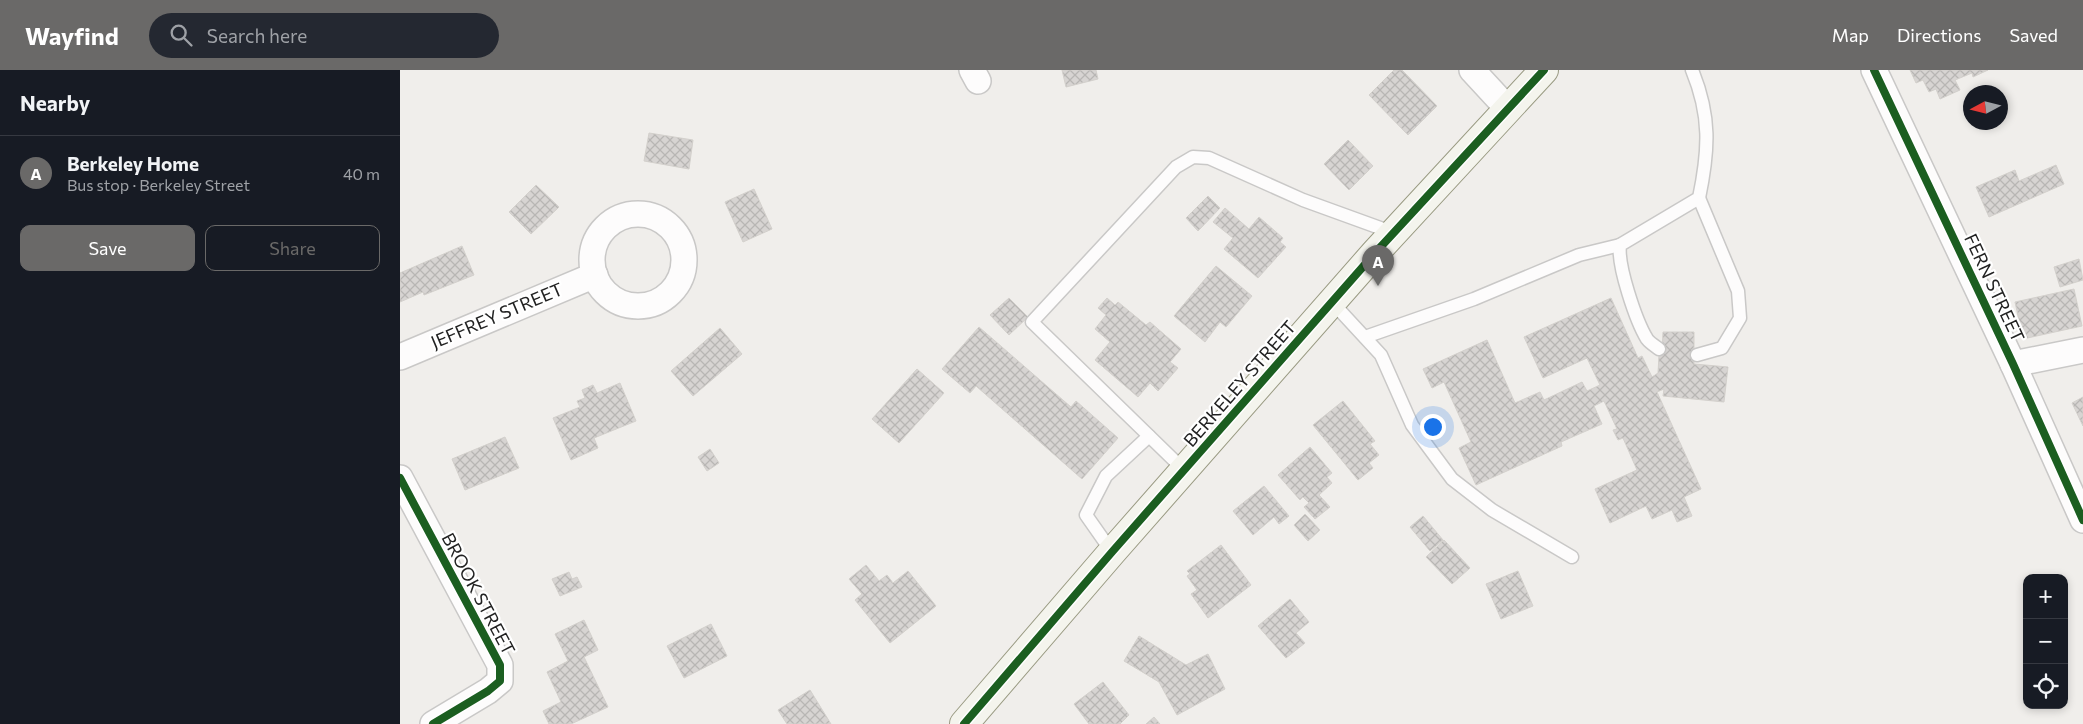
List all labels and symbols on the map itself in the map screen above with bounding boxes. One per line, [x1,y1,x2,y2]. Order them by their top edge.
north arrow [1963,85,2008,130]
street label: FERN STREET [1960,230,2030,345]
pin: A [1362,245,1394,286]
street label: JEFFREY STREET [427,277,566,353]
street label: BERKELEY STREET [1178,316,1300,451]
your location [1420,414,1446,440]
street label: BROOK STREET [437,529,520,658]

